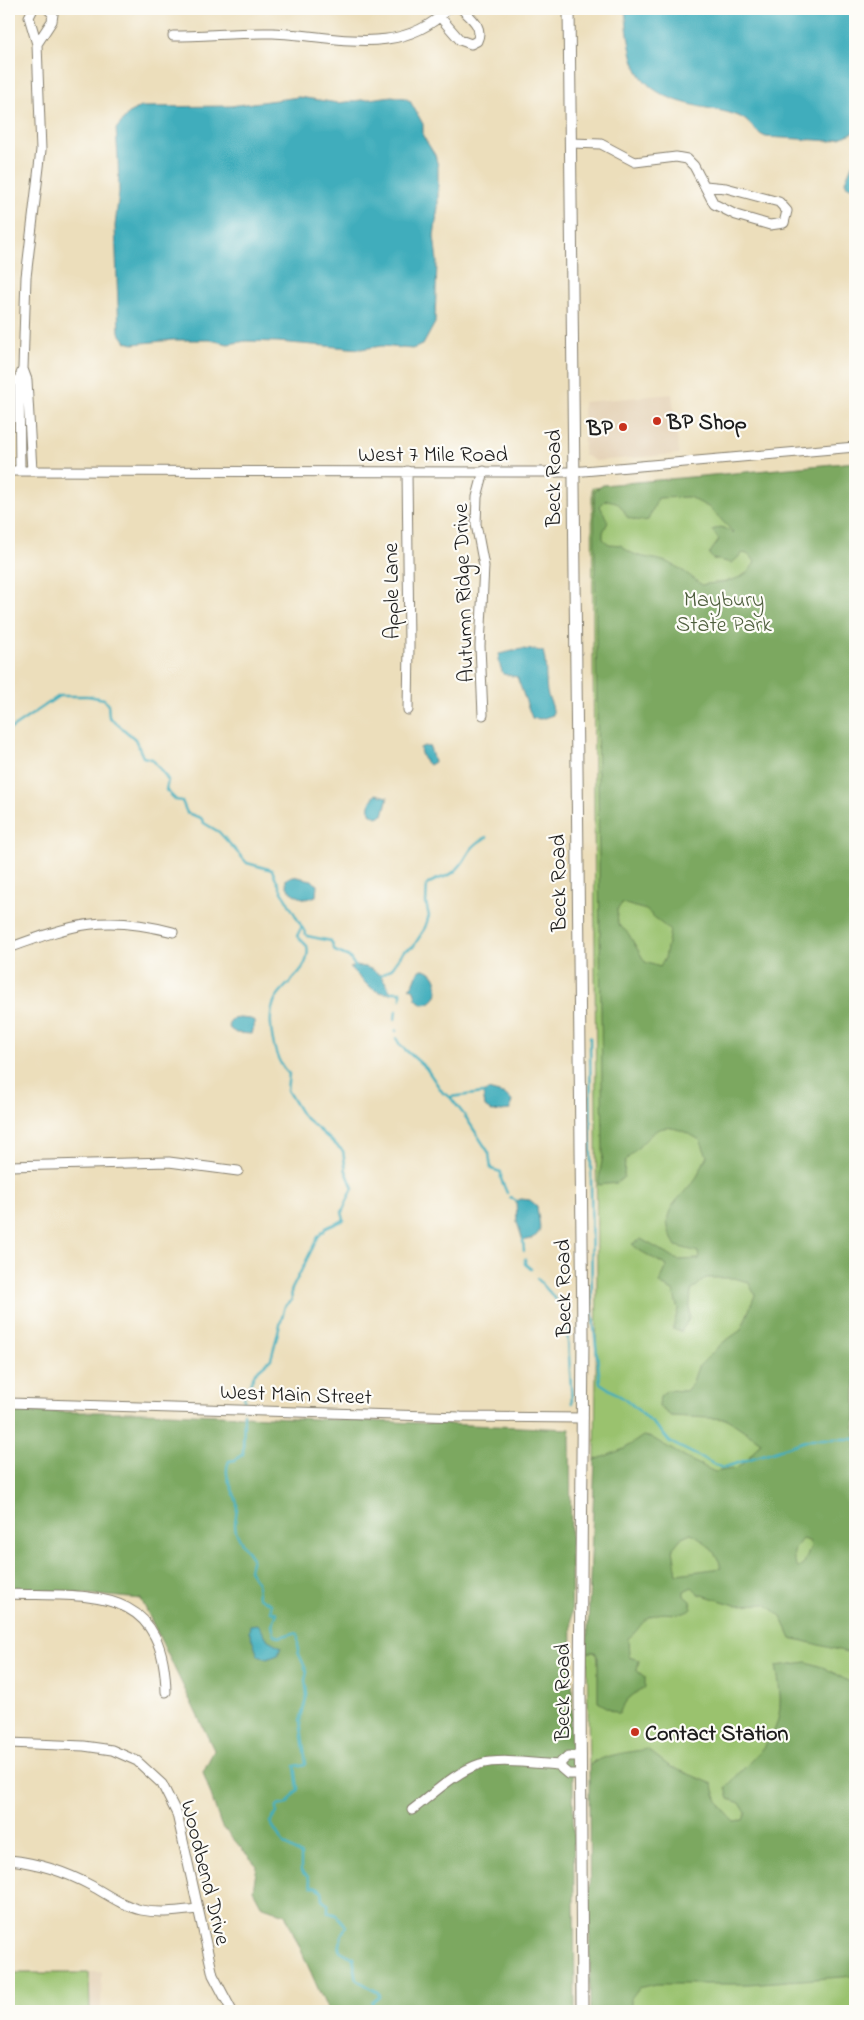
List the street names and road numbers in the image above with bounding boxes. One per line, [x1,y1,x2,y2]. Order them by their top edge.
street label: Beck Road [539,429,571,528]
street label: West 7 Mile Road [358,440,508,472]
street label: Autumn Ridge Drive [446,503,485,683]
street label: Apple Lane [376,542,410,640]
street label: Beck Road [543,834,577,933]
street label: Beck Road [548,1239,582,1338]
street label: West Main Street [219,1377,373,1415]
street label: Beck Road [548,1643,580,1742]
street label: Woodbend Drive [171,1797,238,1949]

